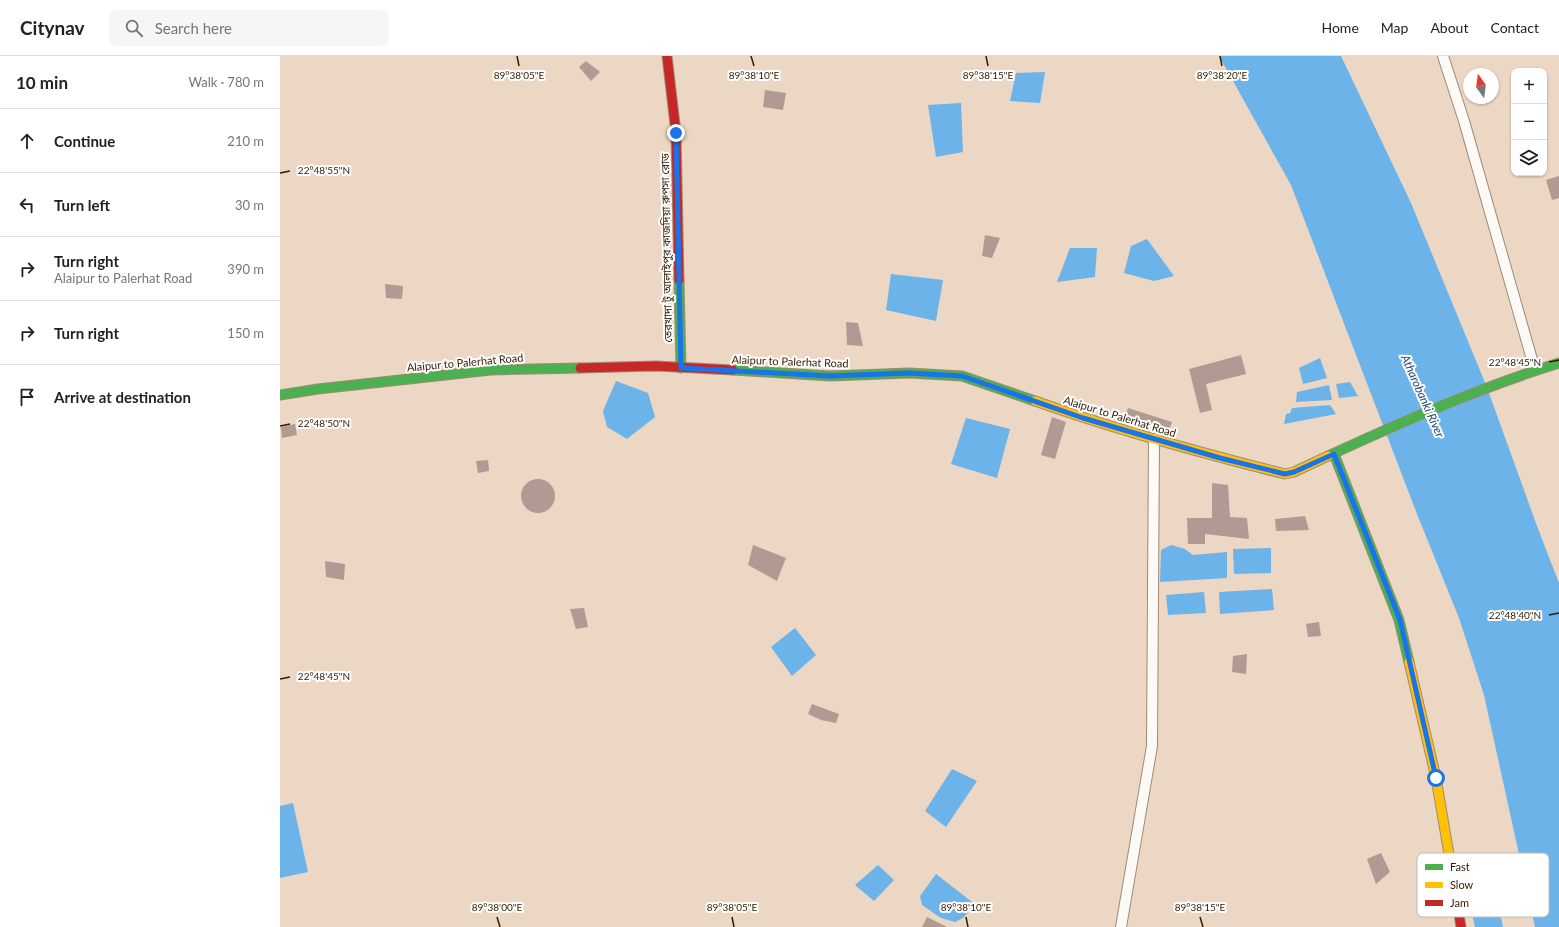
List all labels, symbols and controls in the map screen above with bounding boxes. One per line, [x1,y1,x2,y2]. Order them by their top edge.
search box [109,10,389,46]
text: Citynav [20,16,85,39]
icon: search [123,17,145,39]
text: Search here [155,19,232,37]
text: Home [1321,19,1359,36]
text: Map [1381,19,1408,36]
text: About [1430,19,1468,36]
text: Contact [1490,19,1539,36]
north arrow [1463,68,1499,104]
map controls [1511,68,1547,176]
button: + [1511,68,1547,104]
text: 89°38'05"E [494,69,544,81]
text: 89°38'10"E [729,69,779,81]
text: 89°38'15"E [963,69,1013,81]
text: 89°38'20"E [1197,69,1247,81]
text: 10 min [16,72,68,93]
text: Walk · 780 m [188,74,264,90]
button: − [1511,104,1547,140]
route end [667,124,685,142]
icon: ahead [16,130,38,152]
text: Continue [54,132,115,150]
text: 210 m [227,133,264,149]
button: layers [1511,140,1547,176]
street label: তেরখাদা টু আলাইপুর কাজদিয়া রুপসা রোড [658,153,675,343]
text: 22°48'55"N [298,164,350,176]
icon: left [16,194,38,216]
text: Turn left [54,196,110,214]
text: 30 m [235,197,264,213]
text: Turn right [54,252,119,270]
icon: right [16,258,38,280]
text: 390 m [227,261,264,277]
text: Alaipur to Palerhat Road [54,270,192,286]
icon: right [16,322,38,344]
text: Turn right [54,324,119,342]
text: 150 m [227,325,264,341]
street label: Alaipur to Palerhat Road [406,350,524,374]
water label: Atharobanki River [1398,351,1448,441]
street label: Alaipur to Palerhat Road [731,352,849,370]
text: 22°48'45"N [1489,356,1541,368]
icon: arrive [16,386,38,408]
text: Arrive at destination [54,388,191,406]
street label: Alaipur to Palerhat Road [1062,393,1178,439]
text: 22°48'50"N [298,417,350,429]
text: 22°48'40"N [1489,609,1541,621]
text: 22°48'45"N [298,670,350,682]
route start [1427,769,1445,787]
legend [1417,853,1549,917]
text: Fast [1450,860,1470,873]
text: Slow [1450,878,1474,891]
text: Jam [1450,896,1469,909]
text: 89°38'00"E [472,901,522,913]
text: 89°38'05"E [707,901,757,913]
text: 89°38'10"E [941,901,991,913]
text: 89°38'15"E [1175,901,1225,913]

